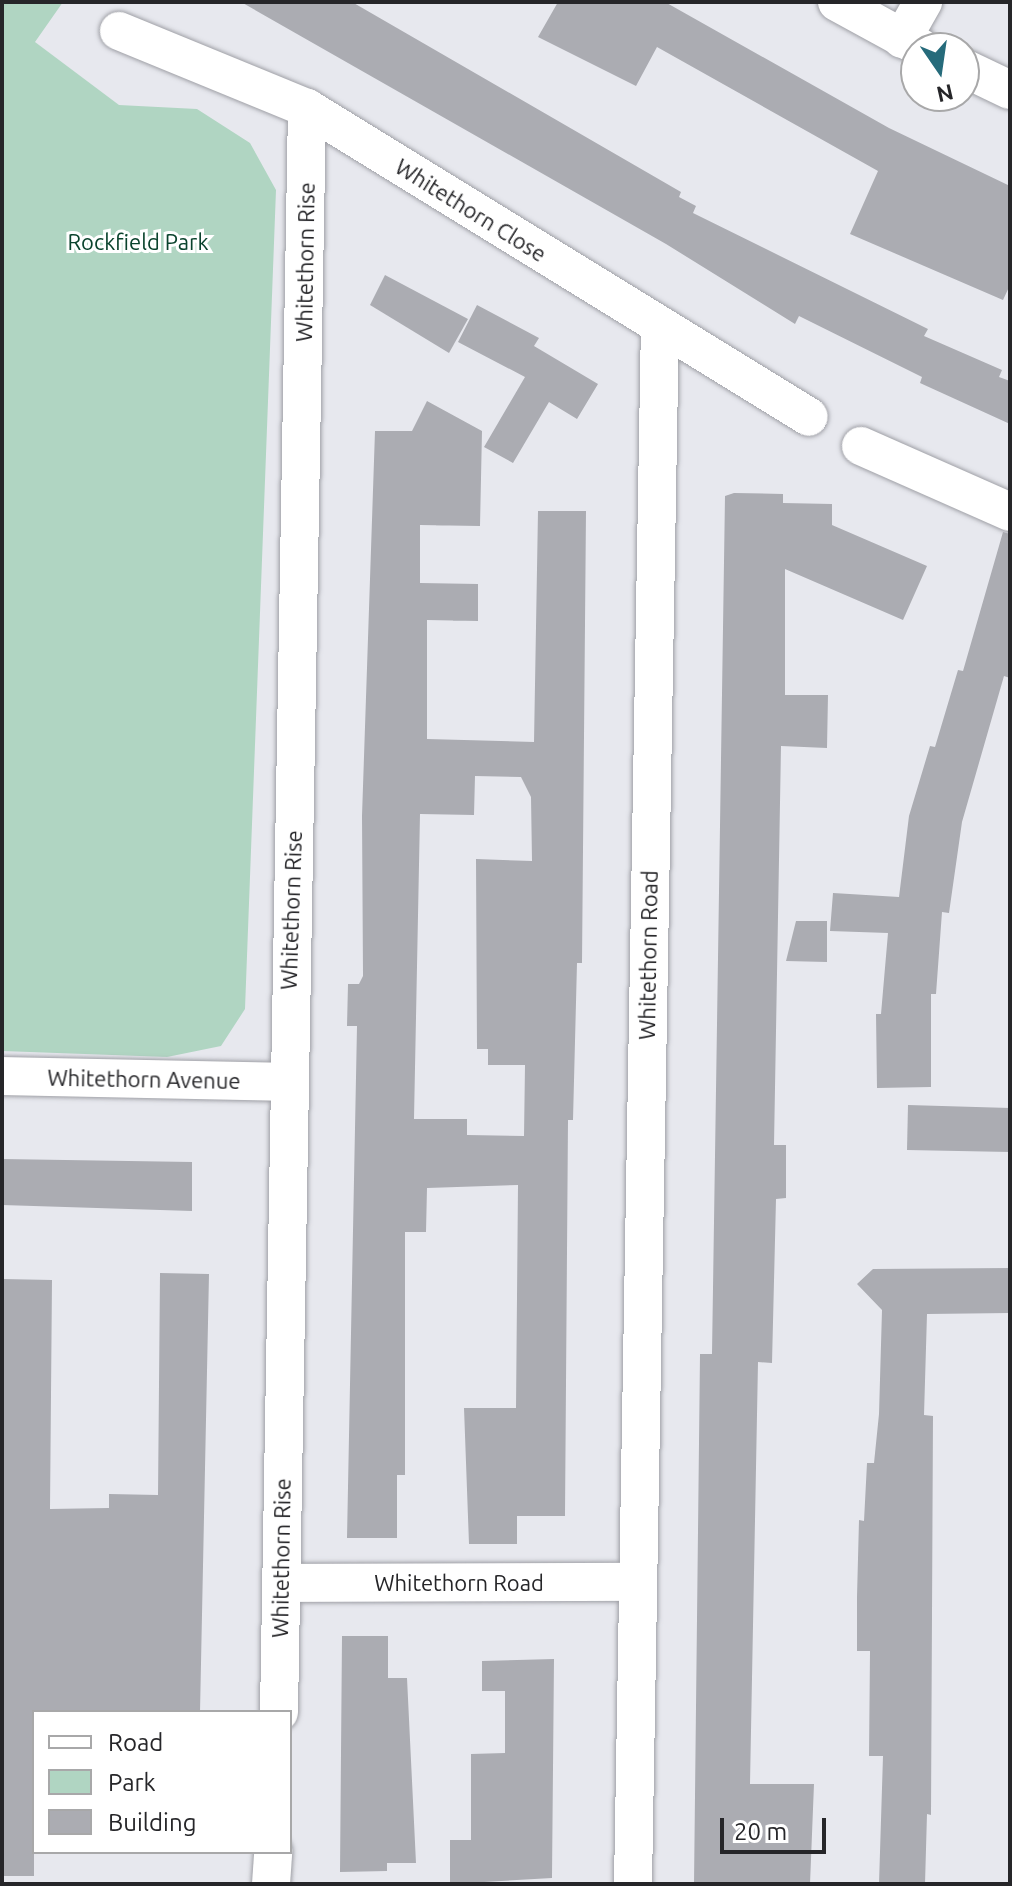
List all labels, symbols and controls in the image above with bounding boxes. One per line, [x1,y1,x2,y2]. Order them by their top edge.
north arrow [900,32,980,112]
text: N [934,80,956,108]
street label: Whitethorn Close [391,153,551,267]
street label: Whitethorn Rise [290,182,320,342]
park label: Rockfield Park [67,229,209,255]
street label: Whitethorn Rise [275,830,307,990]
street label: Whitethorn Road [633,870,663,1040]
street label: Whitethorn Avenue [47,1064,241,1094]
street label: Whitethorn Rise [266,1478,296,1638]
street label: Whitethorn Road [374,1570,544,1596]
legend [32,1710,292,1854]
text: Road [108,1729,163,1756]
text: Park [108,1769,156,1796]
scale bar [724,1802,830,1852]
text: Building [108,1809,196,1836]
text: 20 m [734,1818,787,1845]

